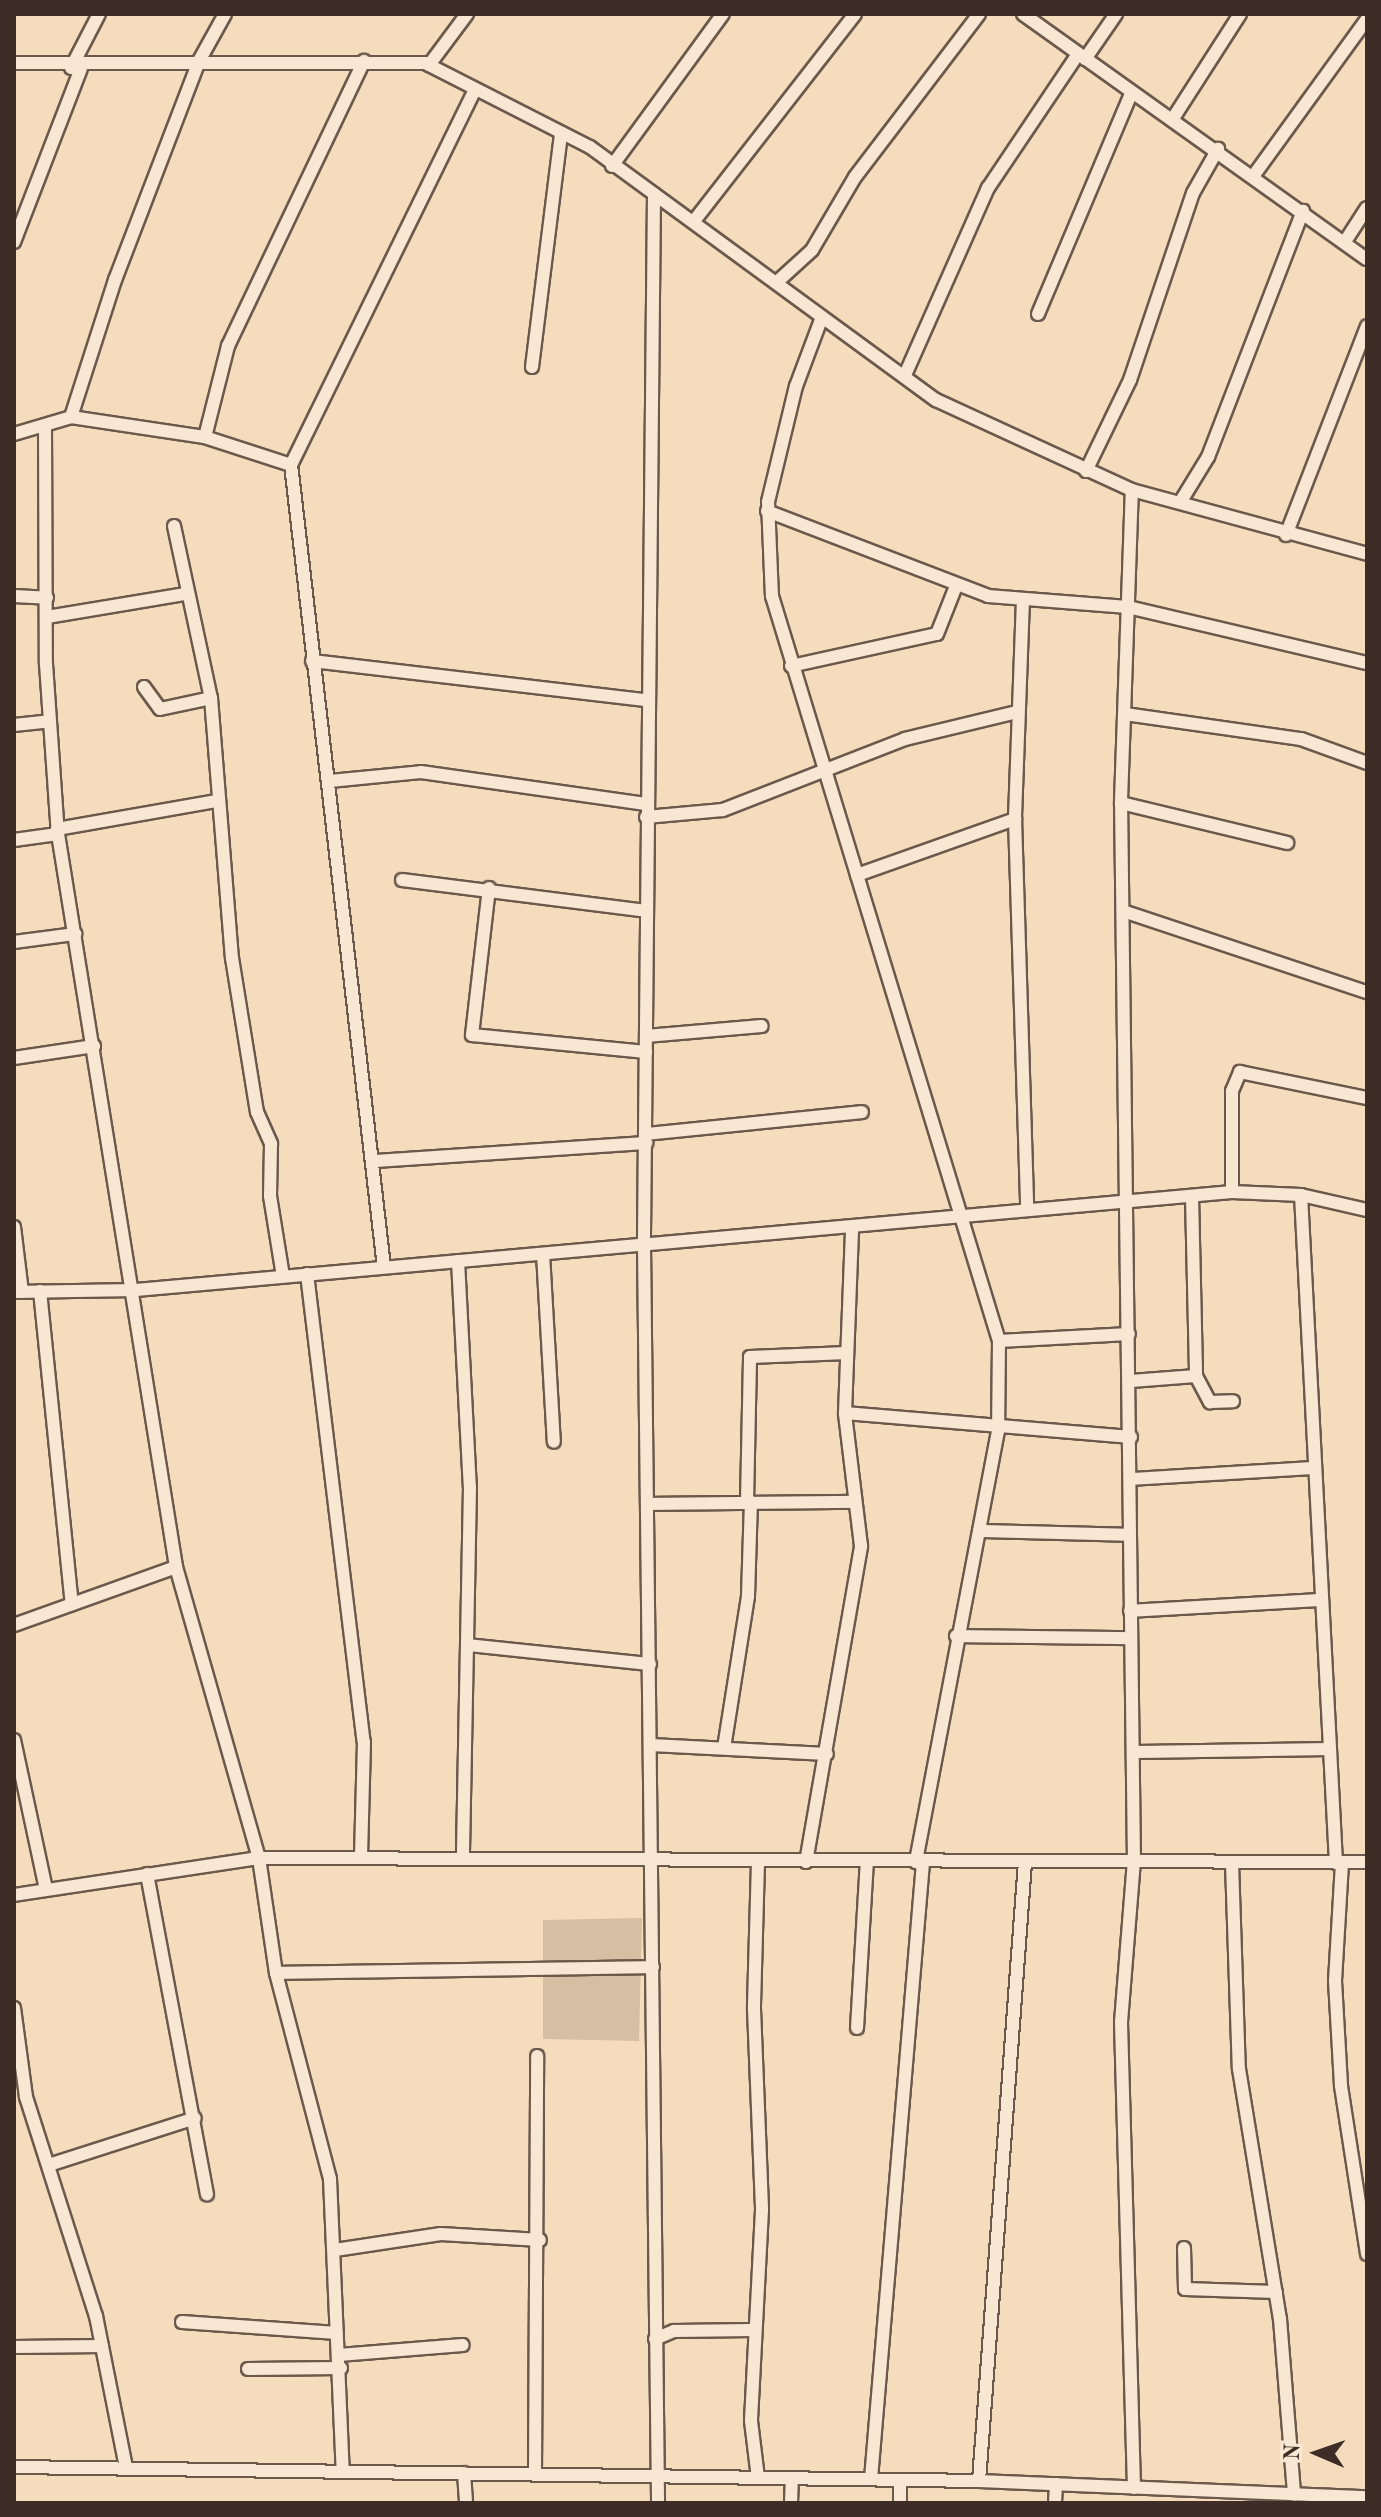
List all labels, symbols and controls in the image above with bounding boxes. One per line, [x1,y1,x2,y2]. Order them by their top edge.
north arrow [1277,2413,1357,2493]
text: N [1282,2443,1304,2461]

